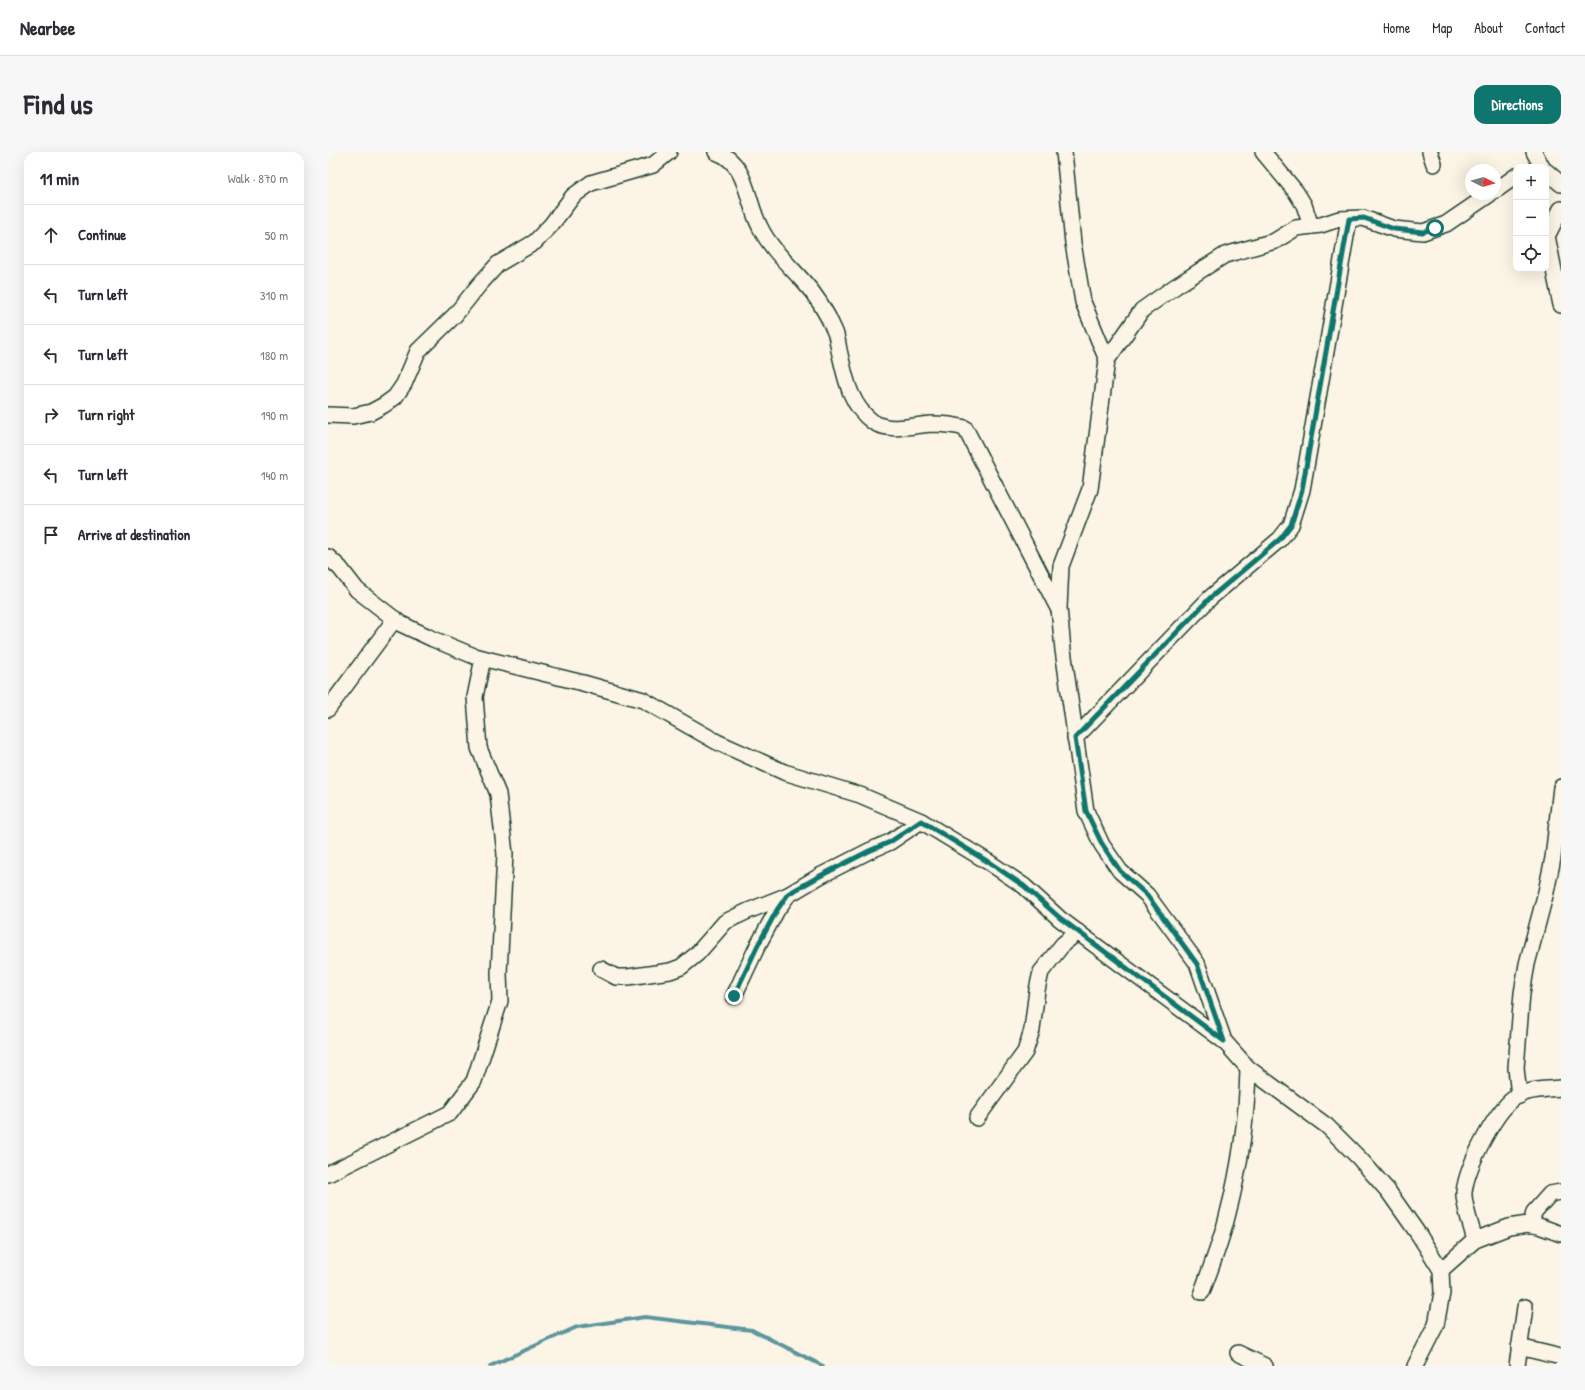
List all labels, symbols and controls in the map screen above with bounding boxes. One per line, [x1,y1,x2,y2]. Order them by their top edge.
text: Nearbee [20,15,75,41]
text: Home [1383,18,1410,37]
text: Map [1432,18,1452,37]
text: About [1474,18,1503,37]
text: Contact [1525,18,1565,37]
text: Find us [24,85,93,123]
button: Directions [1474,85,1561,124]
north arrow [1465,164,1501,200]
map controls [1513,164,1549,272]
button: + [1513,164,1549,200]
text: 11 min [40,167,79,190]
text: Walk · 870 m [228,169,288,187]
button: − [1513,200,1549,236]
route start [1426,219,1444,237]
icon: ahead [40,224,62,246]
text: Continue [78,224,126,245]
text: 50 m [265,226,288,244]
button: locate [1513,236,1549,272]
icon: left [40,284,62,306]
text: Turn left [78,284,128,305]
text: 310 m [260,286,288,304]
icon: left [40,344,62,366]
text: Turn left [78,344,128,365]
text: 180 m [260,346,288,364]
icon: right [40,404,62,426]
text: Turn right [78,404,134,425]
text: 190 m [261,406,288,424]
icon: left [40,464,62,486]
text: Turn left [78,464,128,485]
text: 140 m [261,466,288,484]
icon: arrive [40,524,62,546]
text: Arrive at destination [78,524,190,545]
route end [725,987,743,1005]

